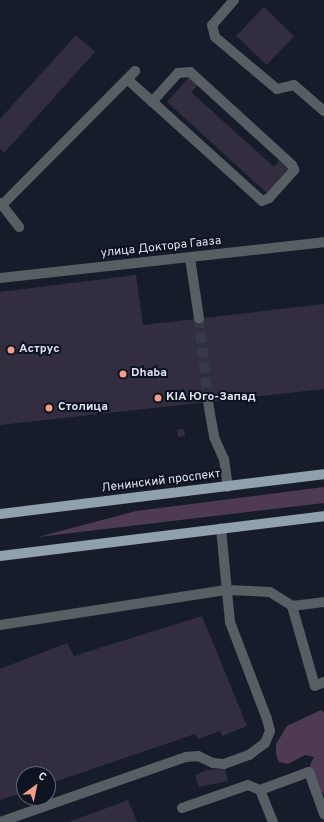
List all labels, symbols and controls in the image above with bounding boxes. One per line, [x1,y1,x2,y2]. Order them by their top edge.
street label: улица Доктора Гааза [100,235,222,261]
place label: Аструс [19,343,60,357]
marker: Аструс [6,345,16,355]
place label: Dhaba [131,367,167,381]
marker: Dhaba [118,369,128,379]
place label: KIA Юго-Запад [166,391,256,405]
marker: KIA Юго-Запад [153,393,163,403]
place label: Столица [58,401,108,415]
marker: Столица [43,402,55,414]
street label: Ленинский проспект [101,468,221,496]
north arrow [16,766,56,806]
text: С [35,769,49,785]

